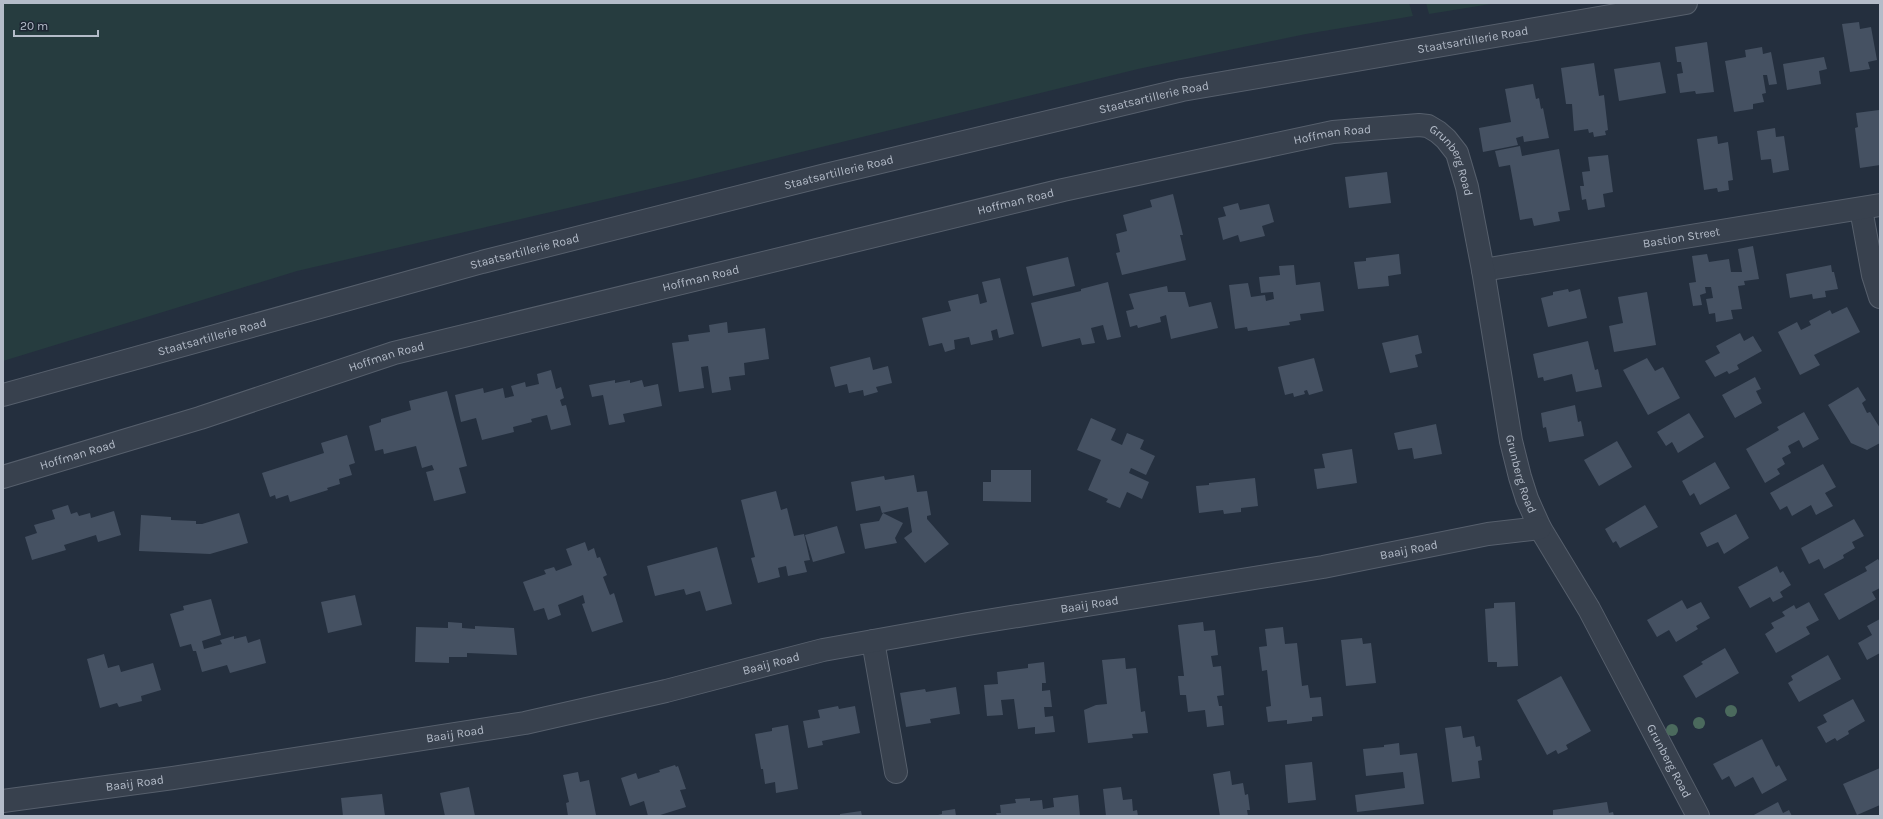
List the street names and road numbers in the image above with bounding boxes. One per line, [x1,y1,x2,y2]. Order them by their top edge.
street label: Staatsartillerie Road [1416,23,1529,56]
street label: Staatsartillerie Road [1098,78,1210,117]
street label: Hoffman Road [1292,122,1372,147]
street label: Grunberg Road [1427,122,1476,197]
street label: Staatsartillerie Road [782,152,895,192]
street label: Hoffman Road [976,185,1055,218]
street label: Bastion Street [1642,224,1722,251]
street label: Staatsartillerie Road [468,231,581,272]
street label: Hoffman Road [661,262,741,294]
street label: Staatsartillerie Road [156,315,268,359]
street label: Hoffman Road [347,339,426,375]
street label: Grunberg Road [1503,434,1539,515]
street label: Hoffman Road [38,437,117,473]
street label: Baaij Road [1379,537,1439,562]
street label: Baaij Road [1059,593,1119,616]
street label: Baaij Road [741,649,801,678]
street label: Baaij Road [425,722,485,745]
street label: Grunberg Road [1644,722,1694,800]
street label: Baaij Road [105,772,165,794]

